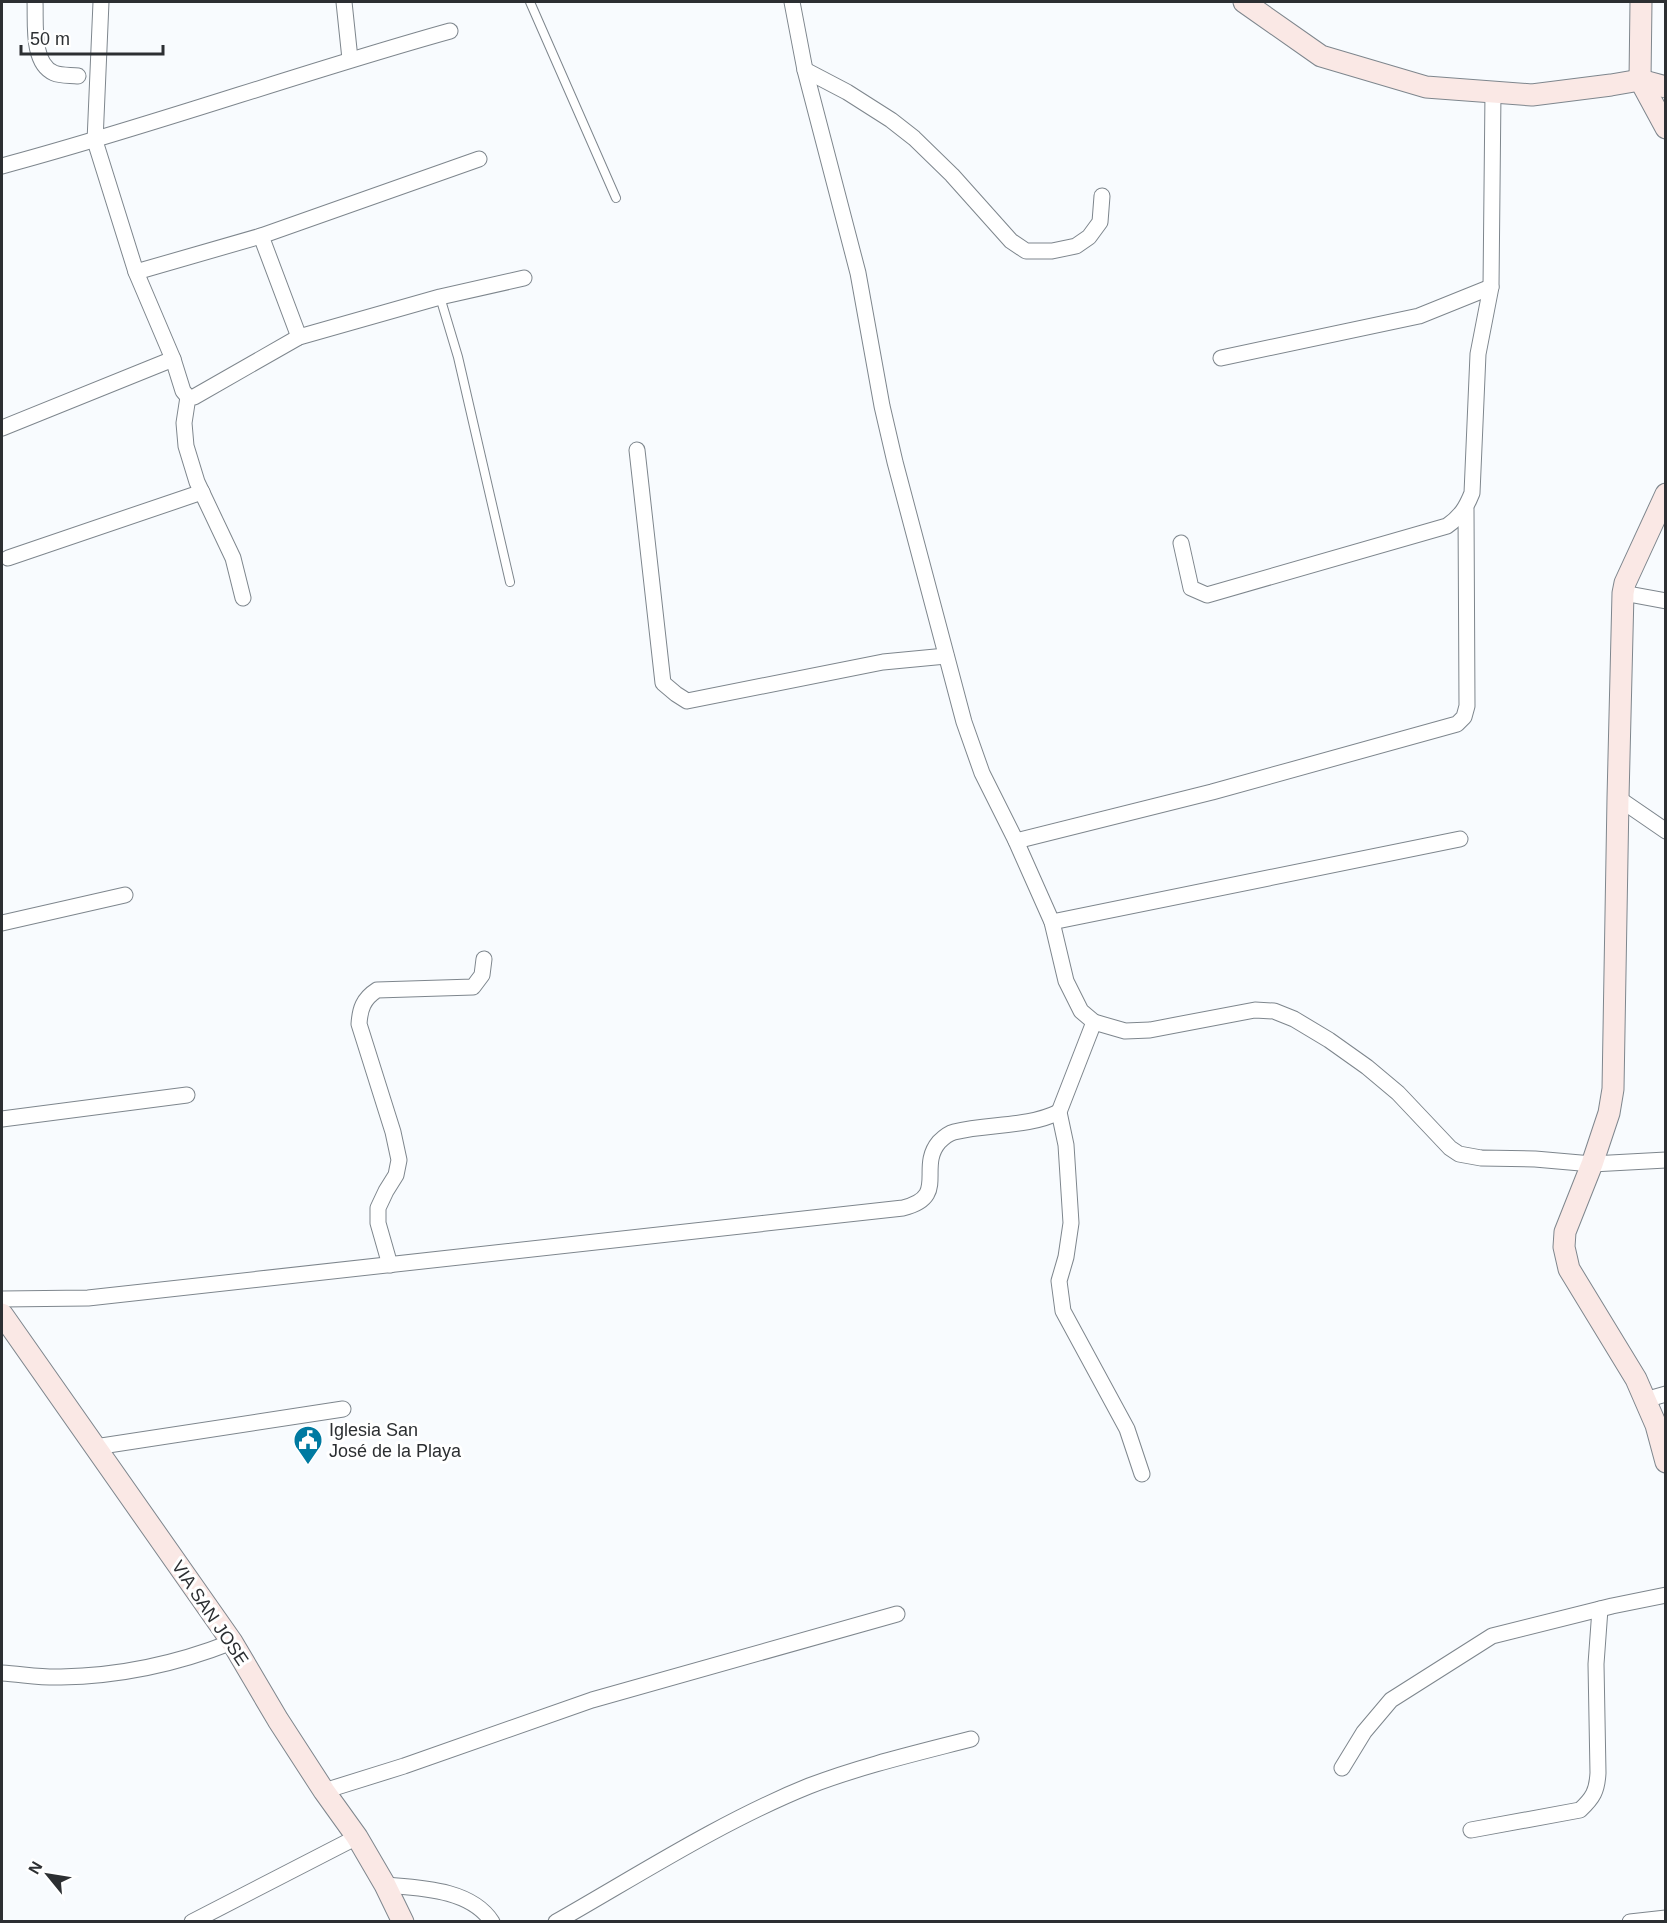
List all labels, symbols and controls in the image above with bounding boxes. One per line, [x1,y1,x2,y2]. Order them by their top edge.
scale bar [21,18,164,56]
text: 50 m [30,29,70,49]
place label: Iglesia San José de la Playa [329,1420,462,1461]
public building icon: Iglesia San José de la Playa [292,1424,324,1466]
street label: VIA SAN JOSE [168,1557,252,1669]
north arrow [18,1845,78,1905]
text: N [25,1858,46,1877]

